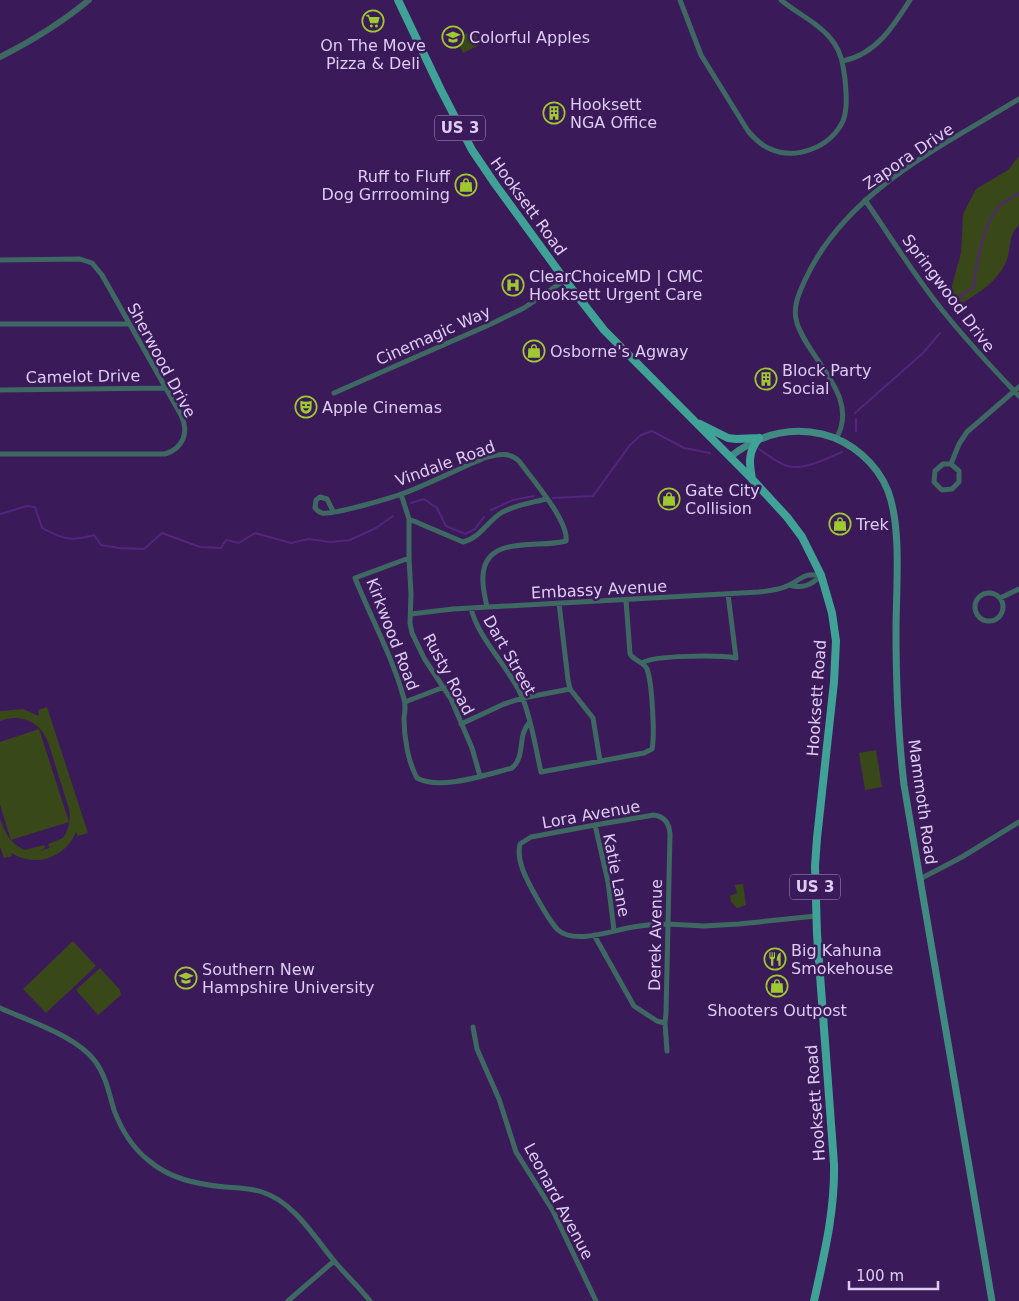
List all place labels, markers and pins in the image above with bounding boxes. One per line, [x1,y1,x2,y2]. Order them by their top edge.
supermarket icon: On The Move Pizza & Deli [361,9,385,33]
school or university icon: Colorful Apples [441,25,465,49]
place label: Colorful Apples [469,28,590,47]
place label: On The Move Pizza & Deli [320,36,426,73]
place label: Hooksett NGA Office [570,95,657,132]
building icon: Hooksett NGA Office [542,101,566,125]
place label: Ruff to Fluff Dog Grrrooming [322,167,451,204]
shop icon: Ruff to Fluff Dog Grrrooming [454,173,478,197]
place label: ClearChoiceMD | CMC Hooksett Urgent Care [529,267,703,304]
hospital icon: ClearChoiceMD | CMC Hooksett Urgent Care [501,273,525,297]
shop icon: Osborne's Agway [522,339,546,363]
place label: Osborne's Agway [550,342,688,361]
place label: Block Party Social [782,361,871,398]
building icon: Block Party Social [754,367,778,391]
theatre icon: Apple Cinemas [294,395,318,419]
place label: Apple Cinemas [322,398,442,417]
place label: Gate City Collision [685,481,760,518]
shop icon: Gate City Collision [657,487,681,511]
shop icon: Trek [828,512,852,536]
place label: Trek [855,515,889,534]
place label: Big Kahuna Smokehouse [791,941,893,978]
restaurant icon: Big Kahuna Smokehouse [763,947,787,971]
place label: Southern New Hampshire University [202,960,374,997]
school or university icon: Southern New Hampshire University [174,966,198,990]
shop icon: Shooters Outpost [765,974,789,998]
place label: Shooters Outpost [707,1001,847,1020]

